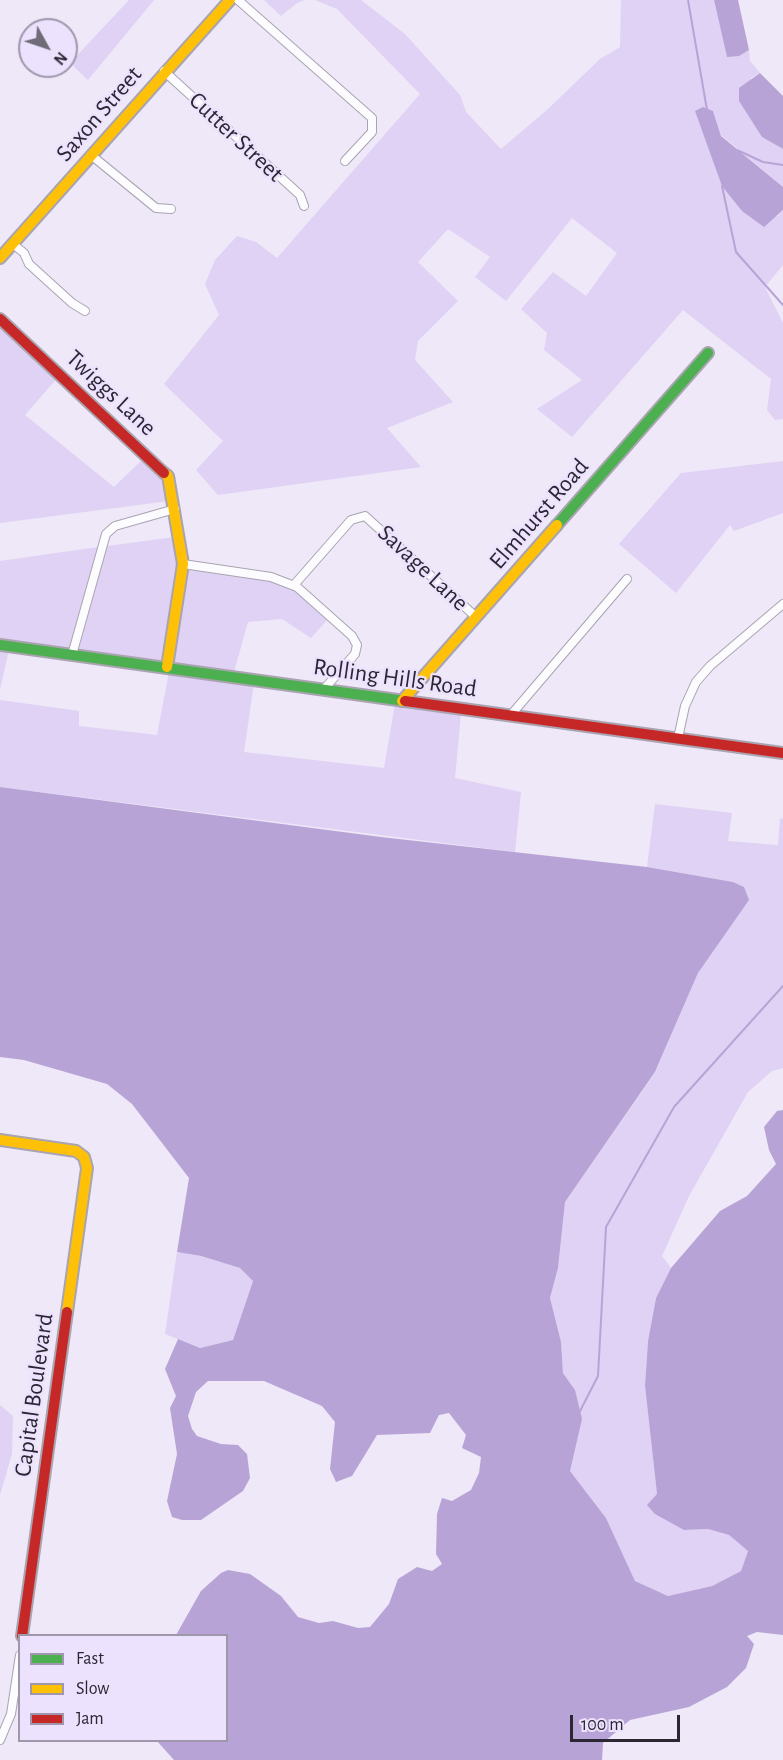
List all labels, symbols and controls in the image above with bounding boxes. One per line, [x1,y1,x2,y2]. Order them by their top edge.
north arrow [18,18,78,78]
text: N [51,49,70,68]
street label: Saxon Street [50,61,148,167]
street label: Cutter Street [183,86,289,188]
street label: Twiggs Lane [60,344,162,442]
street label: Elmhurst Road [483,453,595,575]
street label: Savage Lane [372,519,474,617]
street label: Rolling Hills Road [312,652,478,704]
street label: Capital Boulevard [8,1311,60,1479]
legend [18,1634,228,1742]
text: Fast [76,1650,104,1668]
text: Slow [76,1680,109,1698]
scale bar [573,1703,682,1741]
text: Jam [76,1710,104,1728]
text: 100 m [581,1716,624,1734]

